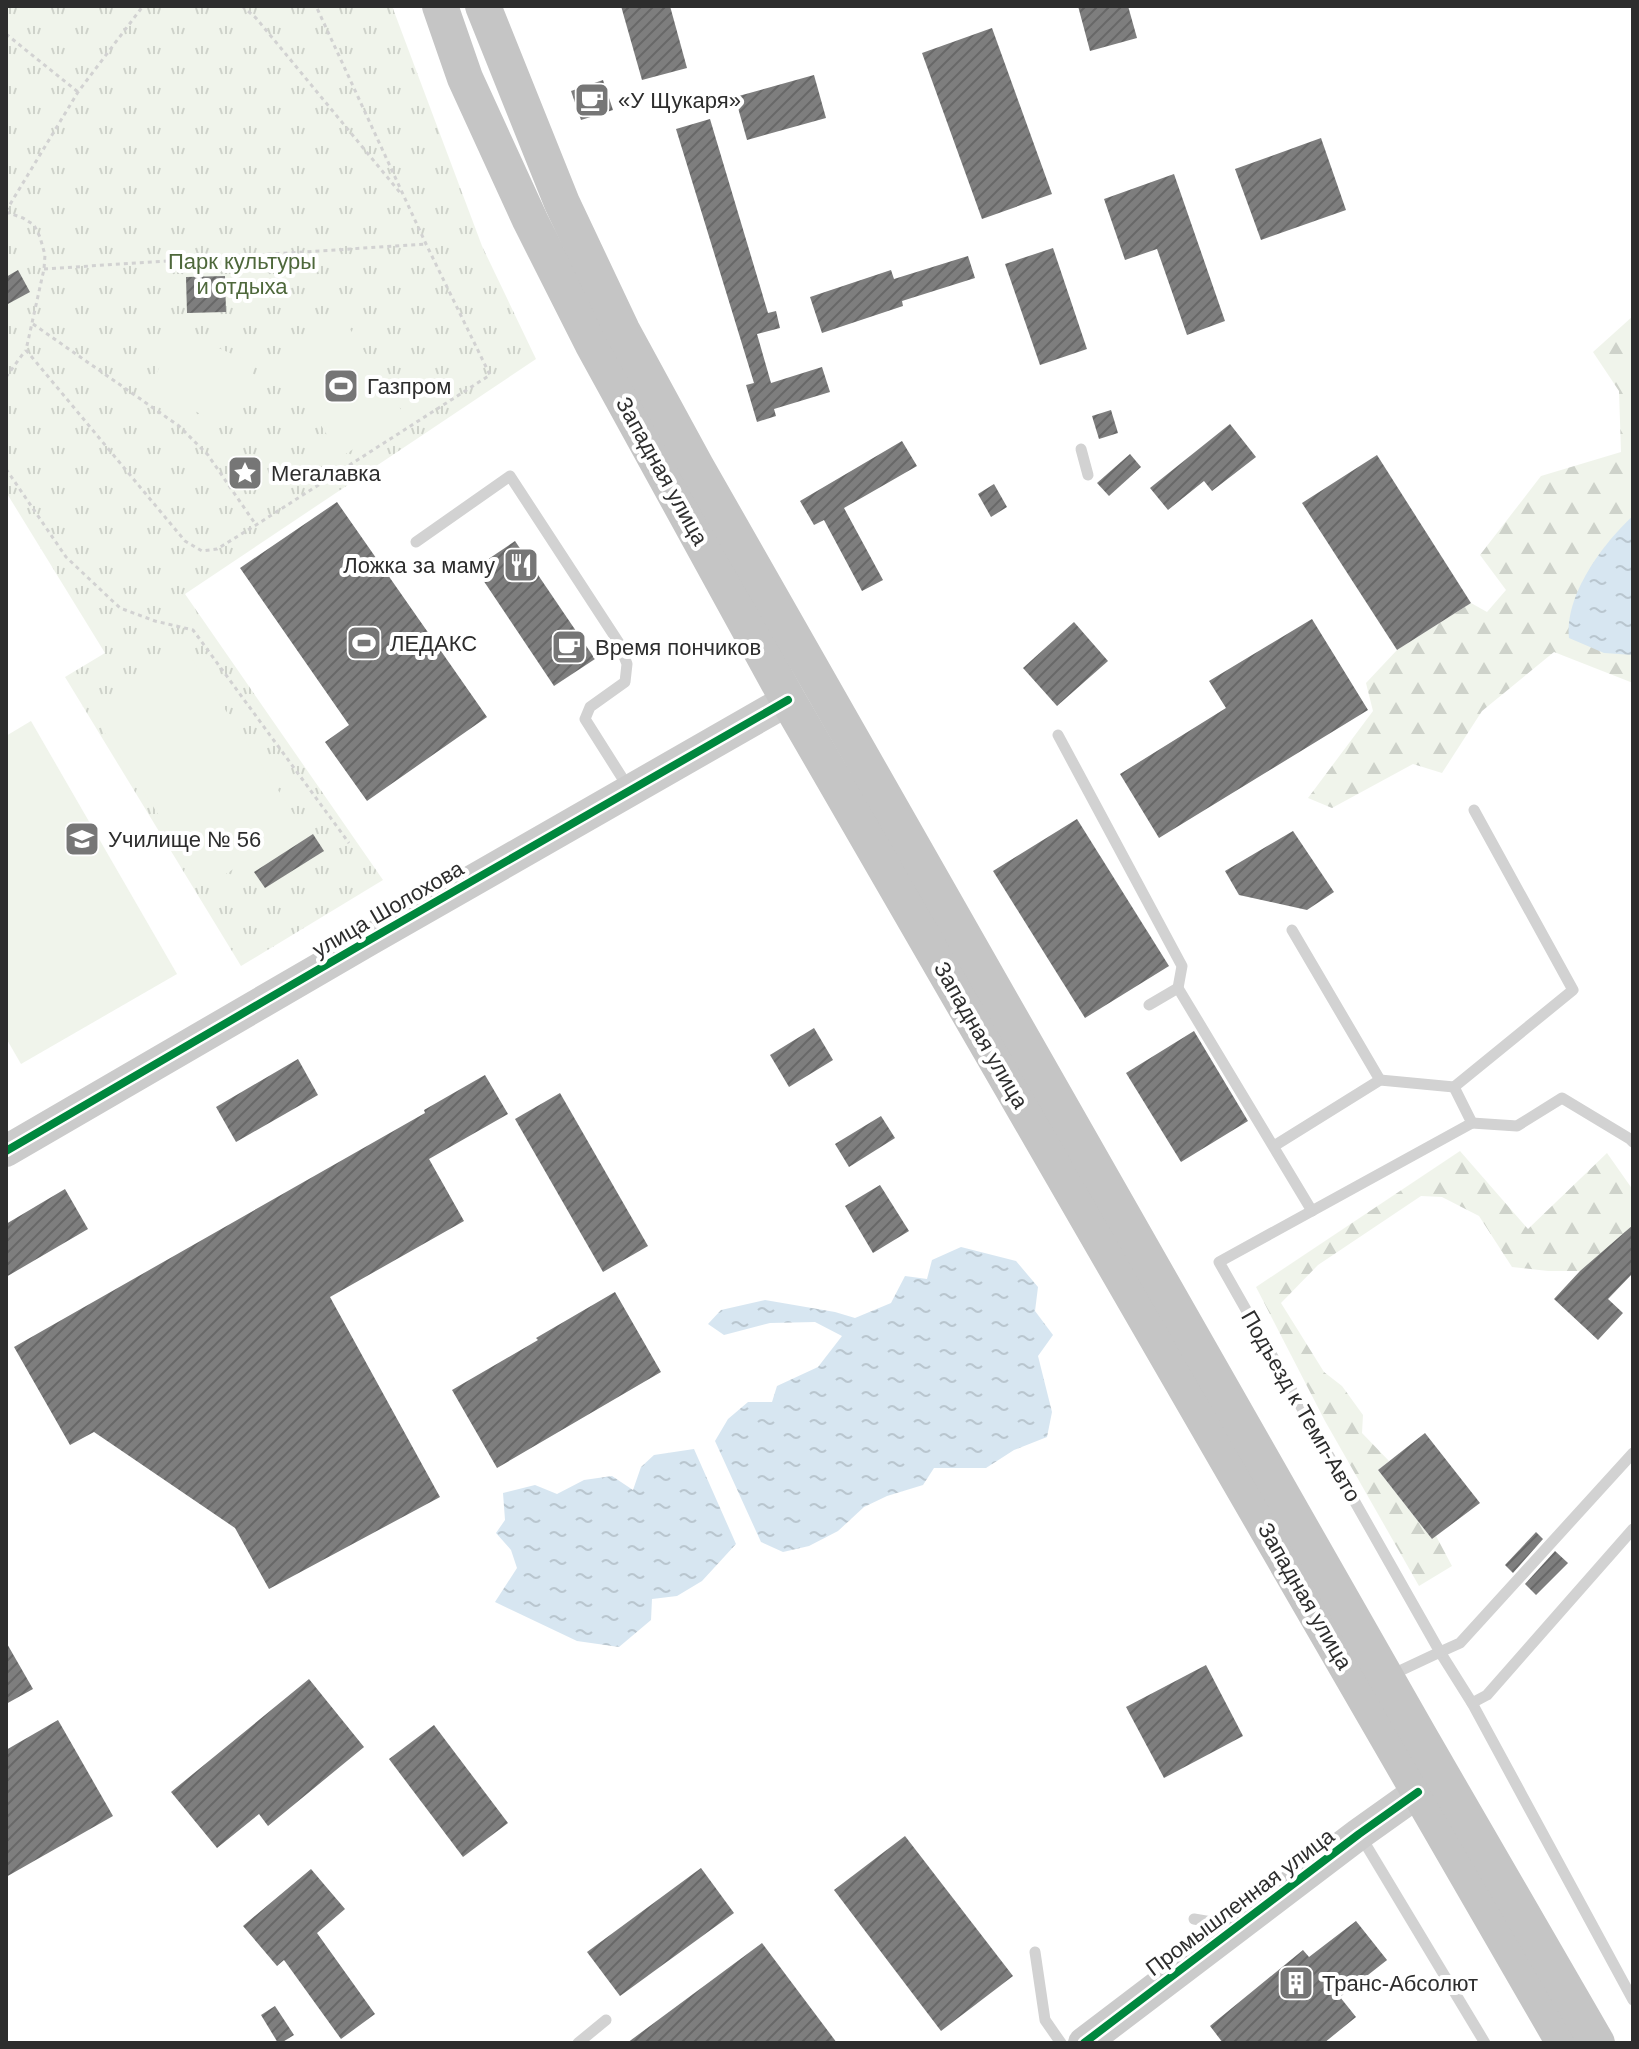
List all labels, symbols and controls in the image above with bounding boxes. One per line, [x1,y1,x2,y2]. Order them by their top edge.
cafe icon: «У Щукаря» [573,81,611,119]
place label: «У Щукаря» [618,88,741,113]
park label: Парк культуры и отдыха [168,249,316,299]
sports icon: Газпром [322,367,360,405]
place label: Газпром [367,374,451,399]
street label: Западная улица [611,393,713,550]
place icon: Мегалавка [226,454,264,492]
place label: Мегалавка [271,461,381,486]
restaurant icon: Ложка за маму [502,546,540,584]
place label: Ложка за маму [343,553,495,578]
sports icon: ЛЕДАКС [345,624,383,662]
cafe icon: Время пончиков [550,628,588,666]
place label: ЛЕДАКС [390,631,477,656]
place label: Время пончиков [595,635,761,660]
school or university icon: Училище № 56 [63,820,101,858]
place label: Училище № 56 [108,827,261,852]
street label: улица Шолохова [308,855,469,962]
street label: Западная улица [929,957,1034,1114]
street label: Подъезд к Темп-Авто [1236,1306,1366,1506]
street label: Западная улица [1253,1518,1358,1675]
street label: Промышленная улица [1141,1823,1340,1981]
building icon: Транс-Абсолют [1277,1964,1315,2002]
place label: Транс-Абсолют [1322,1971,1478,1996]

